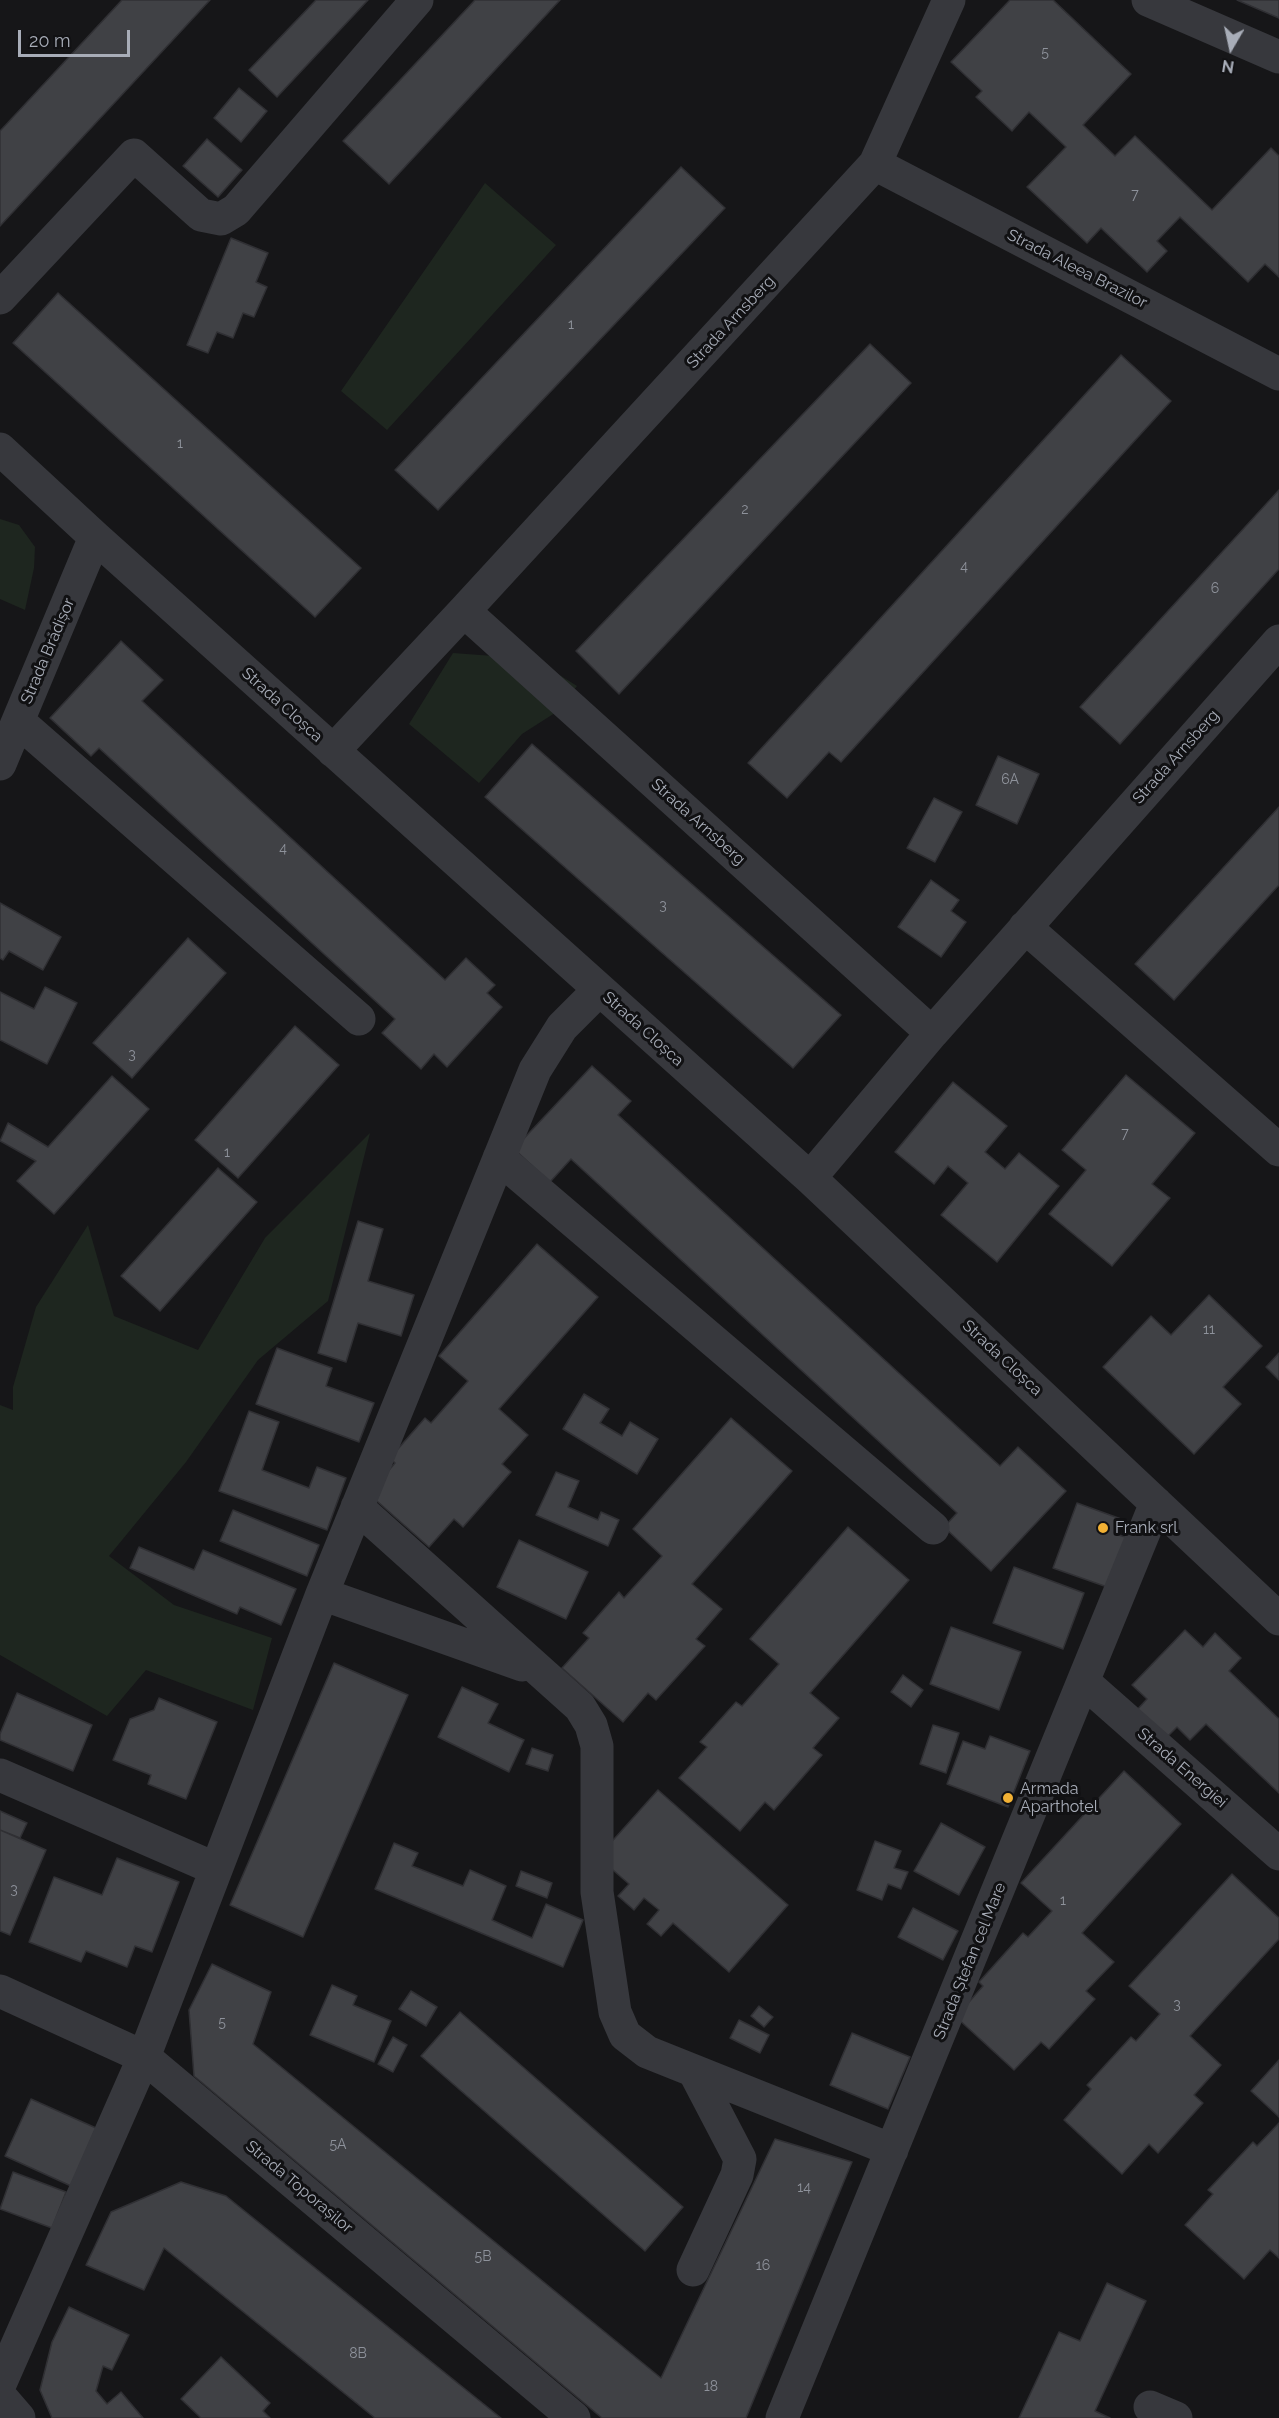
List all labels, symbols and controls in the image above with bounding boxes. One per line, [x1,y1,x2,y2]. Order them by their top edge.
scale bar [21,18,134,56]
north arrow [1201,18,1261,78]
text: 20 m [29,30,71,51]
house number: 5 [1041,45,1049,61]
text: N [1221,56,1236,77]
house number: 7 [1131,187,1139,203]
street label: Strada Aleea Brazilor [1004,225,1150,313]
street label: Strada Arnsberg [683,272,779,372]
house number: 1 [568,317,574,333]
house number: 1 [177,436,183,452]
house number: 2 [741,502,749,518]
house number: 4 [960,559,968,575]
house number: 6 [1211,581,1219,597]
street label: Strada Brădișor [17,595,79,707]
street label: Strada Cloșca [238,664,326,746]
street label: Strada Arnsberg [1129,706,1223,808]
house number: 6A [1001,772,1019,788]
street label: Strada Arnsberg [647,775,749,869]
house number: 4 [279,841,287,857]
house number: 3 [659,898,667,914]
street label: Strada Cloșca [599,988,687,1070]
house number: 3 [128,1047,136,1063]
house number: 7 [1121,1126,1129,1142]
house number: 1 [224,1145,230,1161]
street label: Strada Cloșca [958,1316,1046,1400]
house number: 11 [1203,1322,1215,1338]
place label: Frank srl [1115,1518,1178,1538]
marker: Frank srl [1096,1521,1110,1535]
street label: Strada Energiei [1133,1724,1231,1812]
place label: Armada Aparthotel [1020,1779,1098,1817]
marker: Armada Aparthotel [1001,1791,1015,1805]
street label: Strada Ștefan cel Mare [930,1880,1010,2042]
house number: 3 [10,1882,18,1898]
house number: 1 [1060,1893,1066,1909]
house number: 3 [1173,1997,1181,2013]
house number: 5 [218,2015,226,2031]
street label: Strada Toporașilor [242,2137,356,2237]
house number: 5A [329,2137,347,2153]
house number: 14 [797,2180,811,2196]
house number: 5B [475,2249,491,2265]
house number: 16 [756,2258,770,2274]
house number: 8B [349,2346,367,2362]
house number: 18 [704,2379,718,2395]

